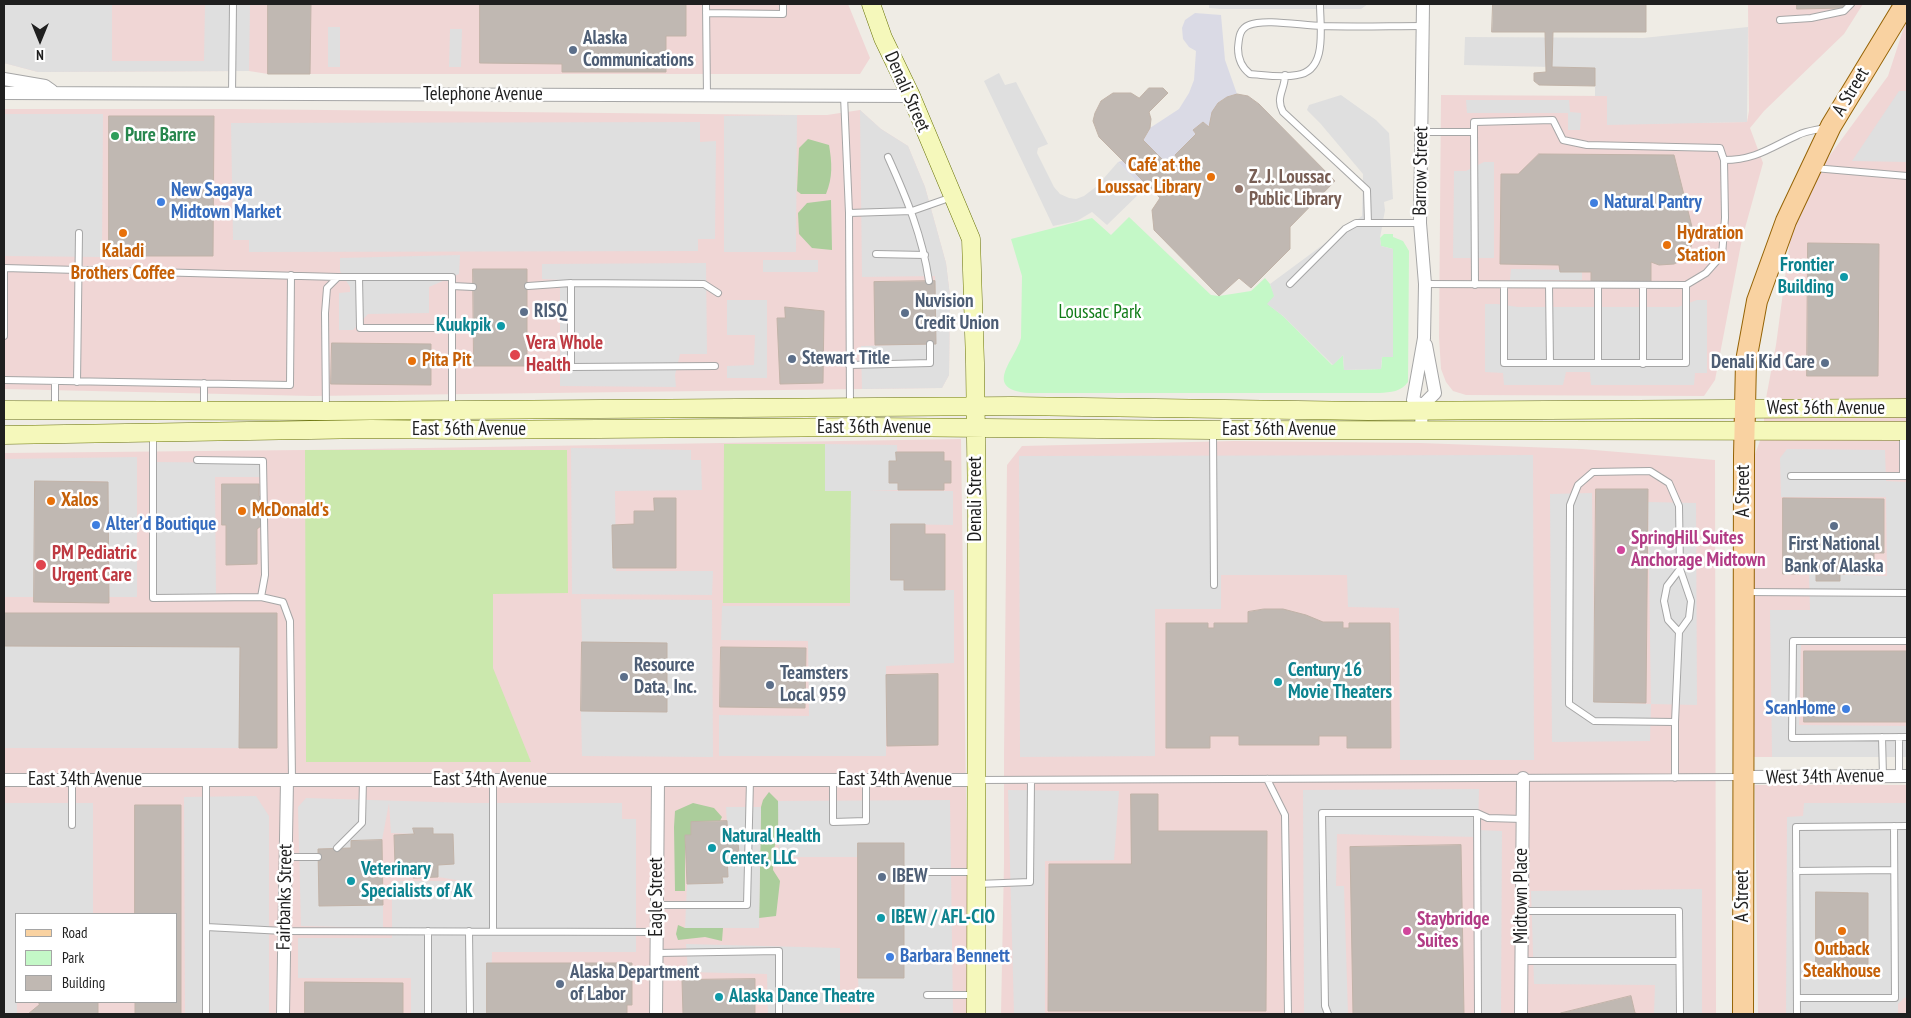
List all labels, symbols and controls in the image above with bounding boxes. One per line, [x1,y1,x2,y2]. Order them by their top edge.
north arrow [15,15,65,65]
place label: Alaska Communications [583,28,694,72]
marker: Alaska Communications [567,44,579,56]
text: N [36,46,44,64]
street label: Denali Street [879,48,935,136]
street label: A Street [1828,64,1874,120]
street label: Telephone Avenue [423,84,543,106]
place label: Pure Barre [125,125,196,147]
street label: Barrow Street [1409,126,1433,216]
marker: Pure Barre [109,130,121,142]
place label: Café at the Loussac Library [1097,155,1201,199]
place label: Z. J. Loussac Public Library [1249,167,1341,211]
marker: Café at the Loussac Library [1205,171,1217,183]
place label: New Sagaya Midtown Market [171,180,281,224]
marker: Z. J. Loussac Public Library [1233,183,1245,195]
place label: Natural Pantry [1604,192,1702,214]
marker: New Sagaya Midtown Market [155,196,167,208]
marker: Natural Pantry [1588,197,1600,209]
place label: Hydration Station [1677,223,1743,267]
marker: Kaladi Brothers Coffee [117,227,129,239]
marker: Hydration Station [1661,239,1673,251]
place label: Kaladi Brothers Coffee [71,241,175,285]
place label: Frontier Building [1778,255,1834,299]
marker: Frontier Building [1838,271,1850,283]
place label: Nuvision Credit Union [915,291,999,335]
place label: RISQ [534,301,567,323]
park label: Loussac Park [1059,302,1141,324]
marker: RISQ [518,306,530,318]
marker: Nuvision Credit Union [899,307,911,319]
place label: Kuukpik [436,315,491,337]
marker: Kuukpik [495,320,507,332]
place label: Vera Whole Health [526,333,603,377]
marker: Vera Whole Health [508,348,522,362]
place label: Stewart Title [802,348,890,370]
place label: Pita Pit [422,350,471,372]
place label: Denali Kid Care [1711,352,1815,374]
marker: Stewart Title [786,353,798,365]
marker: Pita Pit [406,355,418,367]
marker: Denali Kid Care [1819,357,1831,369]
street label: West 36th Avenue [1767,398,1885,420]
street label: East 36th Avenue [817,417,931,439]
street label: East 36th Avenue [412,419,526,441]
street label: East 36th Avenue [1222,419,1336,441]
street label: Denali Street [965,456,987,542]
street label: A Street [1733,465,1755,517]
place label: Xalos [61,490,98,512]
marker: Xalos [45,495,57,507]
place label: McDonald's [252,500,329,522]
marker: McDonald's [236,505,248,517]
place label: Alter’d Boutique [106,514,216,536]
marker: Alter’d Boutique [90,519,102,531]
marker: First National Bank of Alaska [1828,520,1840,532]
place label: SpringHill Suites Anchorage Midtown [1631,528,1766,572]
place label: First National Bank of Alaska [1785,534,1883,578]
place label: PM Pediatric Urgent Care [52,543,137,587]
marker: SpringHill Suites Anchorage Midtown [1615,544,1627,556]
marker: PM Pediatric Urgent Care [34,558,48,572]
place label: Resource Data, Inc. [634,655,697,699]
place label: Century 16 Movie Theaters [1288,660,1392,704]
place label: Teamsters Local 959 [780,663,848,707]
marker: Resource Data, Inc. [618,671,630,683]
marker: Century 16 Movie Theaters [1272,676,1284,688]
marker: Teamsters Local 959 [764,679,776,691]
place label: ScanHome [1765,698,1836,720]
marker: ScanHome [1840,703,1852,715]
street label: West 34th Avenue [1766,765,1884,789]
street label: East 34th Avenue [28,769,142,791]
street label: East 34th Avenue [433,769,547,791]
street label: East 34th Avenue [838,769,952,791]
place label: Natural Health Center, LLC [722,826,821,870]
marker: Natural Health Center, LLC [706,842,718,854]
street label: Fairbanks Street [273,844,297,950]
street label: Midtown Place [1511,848,1533,944]
street label: Eagle Street [646,857,668,937]
place label: Veterinary Specialists of AK [361,859,473,903]
place label: IBEW [892,866,928,888]
street label: A Street [1732,870,1754,922]
marker: IBEW [876,871,888,883]
marker: Veterinary Specialists of AK [345,875,357,887]
place label: IBEW / AFL-CIO [891,907,995,929]
place label: Staybridge Suites [1417,909,1490,953]
marker: IBEW / AFL-CIO [875,912,887,924]
legend [15,913,178,1003]
text: Road [62,923,88,942]
marker: Staybridge Suites [1401,925,1413,937]
marker: Outback Steakhouse [1836,925,1848,937]
place label: Outback Steakhouse [1803,939,1881,983]
place label: Barbara Bennett [900,946,1010,968]
text: Park [62,948,84,967]
marker: Barbara Bennett [884,951,896,963]
place label: Alaska Department of Labor [570,962,699,1006]
text: Building [62,973,105,992]
marker: Alaska Department of Labor [554,978,566,990]
place label: Alaska Dance Theatre [729,986,875,1008]
marker: Alaska Dance Theatre [713,991,725,1003]

